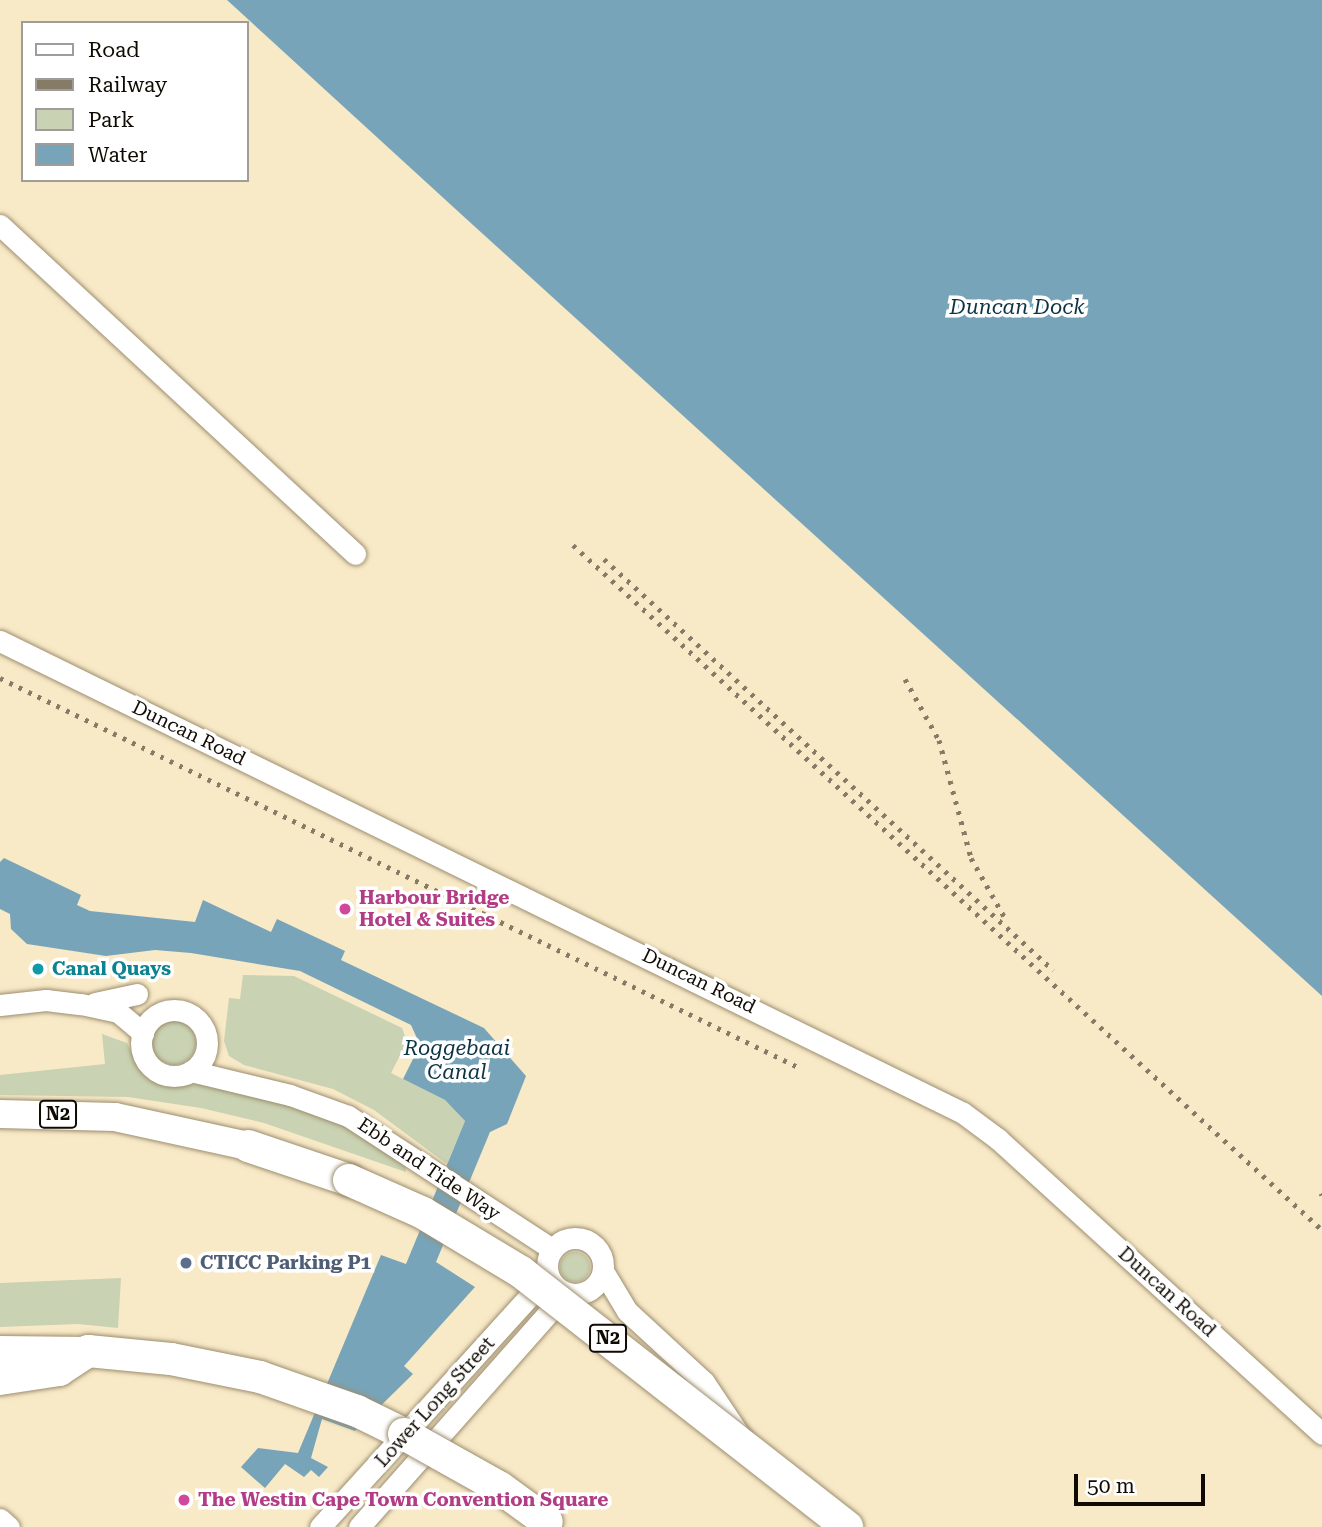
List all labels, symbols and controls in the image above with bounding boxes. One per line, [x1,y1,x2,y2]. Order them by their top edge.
legend [21,21,248,182]
text: Road [88,38,140,62]
text: Railway [88,73,167,97]
text: Park [88,108,134,132]
text: Water [88,143,147,167]
water label: Duncan Dock [949,294,1085,320]
street label: Duncan Road [129,696,249,770]
place label: Harbour Bridge Hotel & Suites [359,887,509,931]
marker: Harbour Bridge Hotel & Suites [337,901,353,917]
street label: Duncan Road [639,944,759,1018]
place label: Canal Quays [52,958,171,980]
marker: Canal Quays [30,961,46,977]
water label: Roggebaai Canal [404,1035,510,1085]
road number: N2 [39,1100,77,1128]
street label: Ebb and Tide Way [353,1113,505,1225]
street label: Duncan Road [1113,1242,1221,1342]
place label: CTICC Parking P1 [200,1252,371,1274]
marker: CTICC Parking P1 [178,1255,194,1271]
road number: N2 [589,1324,627,1352]
street label: Lower Long Street [371,1332,499,1472]
scale bar [1077,1460,1208,1504]
text: 50 m [1087,1474,1135,1498]
place label: The Westin Cape Town Convention Square [198,1489,608,1511]
marker: The Westin Cape Town Convention Square [176,1492,192,1508]

